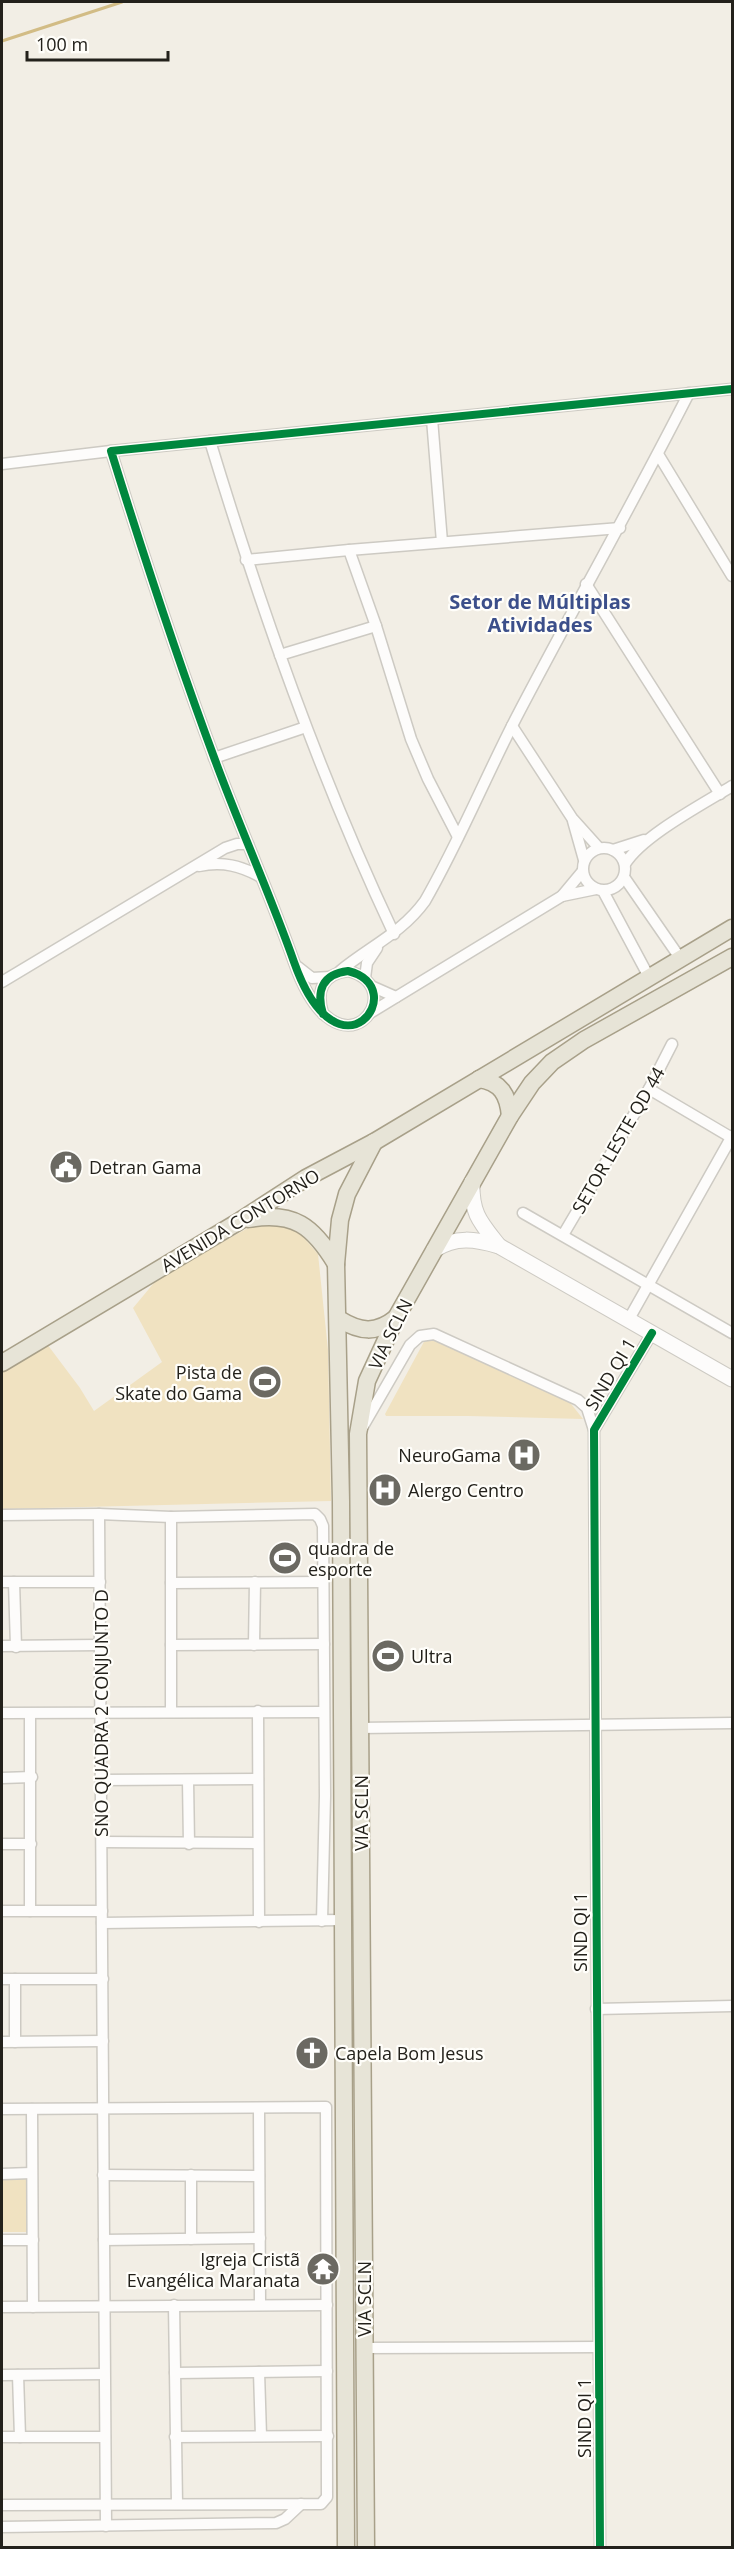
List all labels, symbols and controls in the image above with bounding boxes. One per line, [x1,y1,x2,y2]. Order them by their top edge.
scale bar [27,24,168,62]
text: 100 m [36,32,88,56]
district label: Setor de Múltiplas Atividades [449,588,631,638]
street label: SETOR LESTE QD 44 [566,1062,670,1218]
public building icon: Detran Gama [48,1149,84,1185]
place label: Detran Gama [89,1155,201,1179]
street label: AVENIDA CONTORNO [156,1163,324,1277]
street label: VIA SCLN [363,1295,417,1373]
street label: SIND QI 1 [579,1333,641,1415]
place label: Pista de Skate do Gama [115,1360,242,1405]
sports icon: Pista de Skate do Gama [247,1364,283,1400]
hospital icon: NeuroGama [506,1437,542,1473]
place label: NeuroGama [398,1443,501,1467]
hospital icon: Alergo Centro [367,1472,403,1508]
place label: Alergo Centro [408,1478,524,1502]
place label: quadra de esporte [308,1536,394,1581]
sports icon: quadra de esporte [267,1540,303,1576]
street label: SNO QUADRA 2 CONJUNTO D [89,1589,113,1837]
sports icon: Ultra [370,1638,406,1674]
place label: Ultra [411,1644,452,1668]
street label: VIA SCLN [349,1775,373,1851]
street label: SIND QI 1 [568,1892,592,1972]
church icon: Capela Bom Jesus [294,2035,330,2071]
place label: Capela Bom Jesus [335,2041,484,2065]
place label: Igreja Cristã Evangélica Maranata [127,2247,300,2292]
temple icon: Igreja Cristã Evangélica Maranata [305,2251,341,2287]
street label: VIA SCLN [352,2261,376,2337]
street label: SIND QI 1 [572,2378,596,2458]

